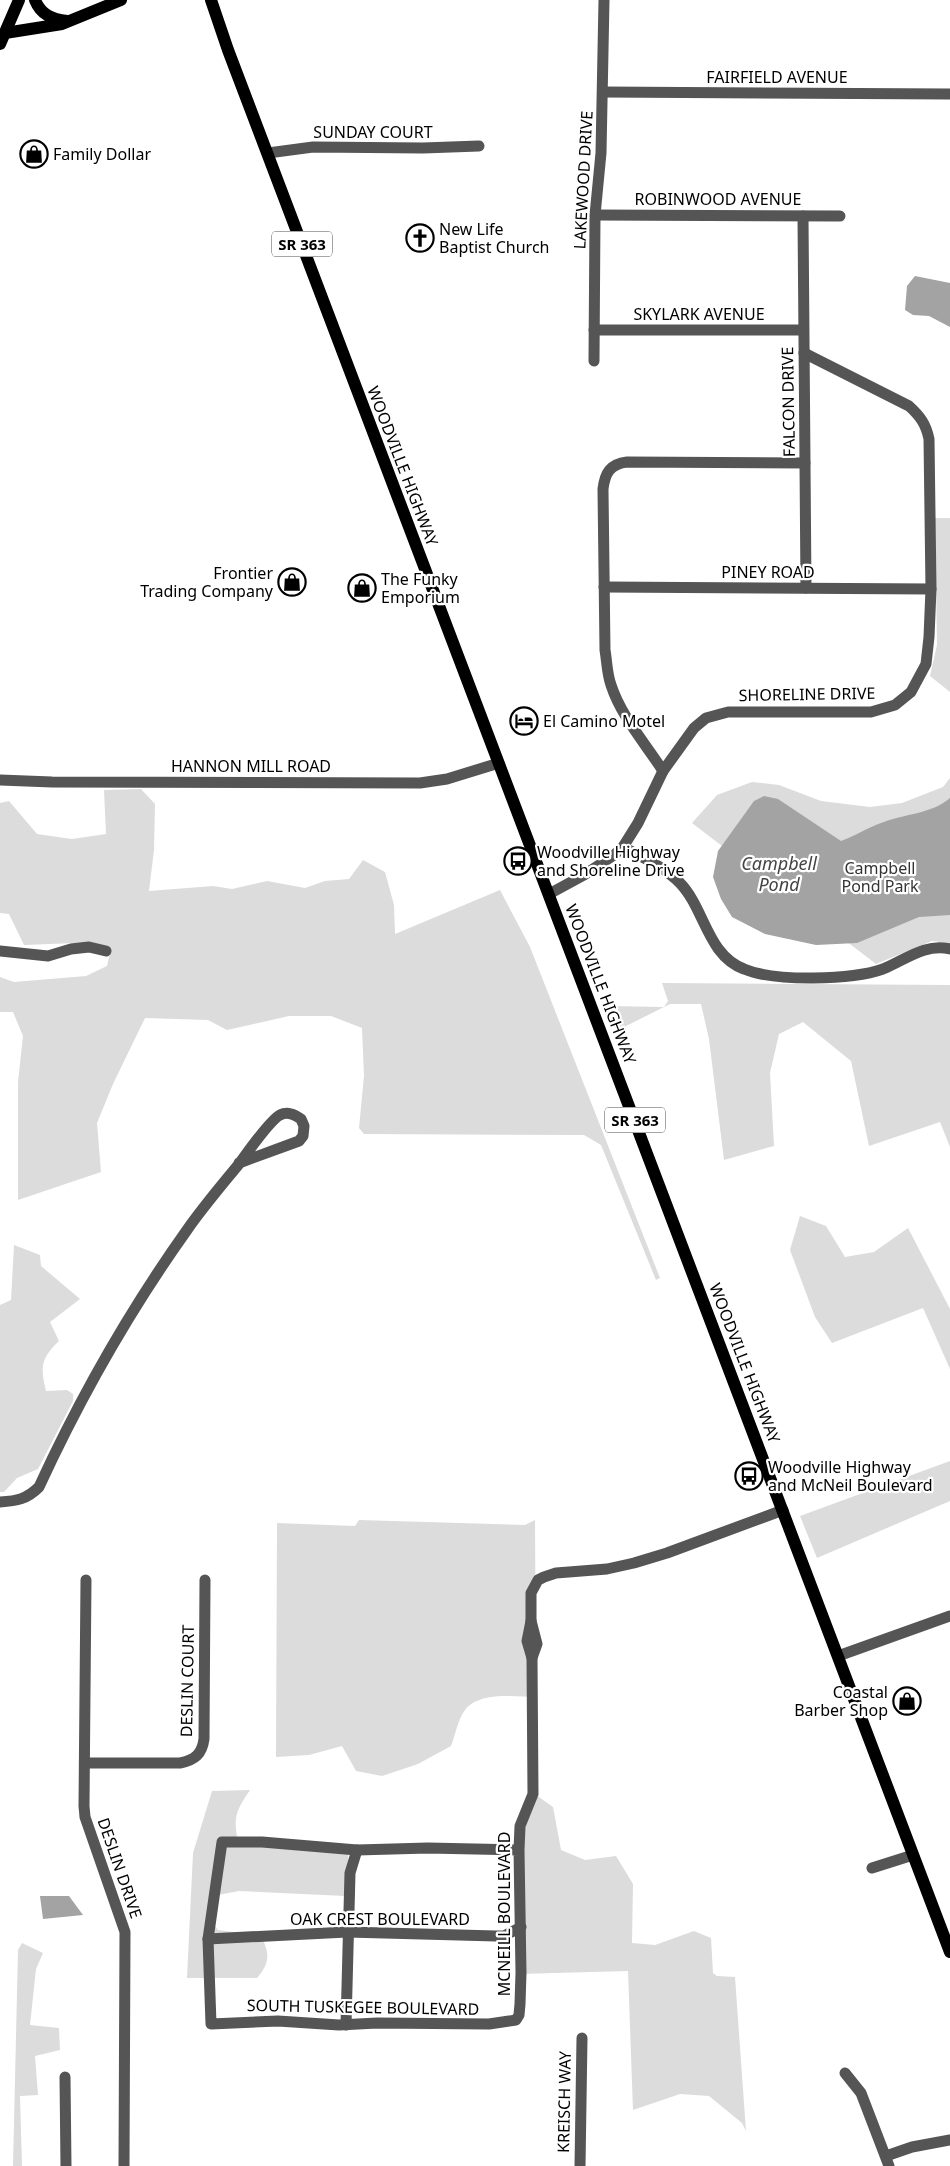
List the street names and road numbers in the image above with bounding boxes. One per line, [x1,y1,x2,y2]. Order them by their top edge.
street label: FAIRFIELD AVENUE [706,66,848,88]
street label: LAKEWOOD DRIVE [568,110,598,250]
street label: SUNDAY COURT [313,121,433,143]
street label: ROBINWOOD AVENUE [635,188,801,210]
road number: SR 363 [272,232,332,256]
street label: SKYLARK AVENUE [633,303,765,325]
street label: FALCON DRIVE [776,347,800,457]
street label: WOODVILLE HIGHWAY [362,383,444,550]
street label: PINEY ROAD [721,561,815,583]
street label: SHORELINE DRIVE [739,682,875,706]
street label: HANNON MILL ROAD [171,755,331,777]
street label: WOODVILLE HIGHWAY [560,901,642,1068]
road number: SR 363 [605,1108,665,1132]
street label: WOODVILLE HIGHWAY [704,1280,786,1447]
street label: DESLIN COURT [175,1625,199,1737]
street label: DESLIN DRIVE [92,1815,148,1921]
street label: MCNEILL BOULEVARD [493,1832,515,1996]
street label: OAK CREST BOULEVARD [290,1908,470,1930]
street label: SOUTH TUSKEGEE BOULEVARD [247,1994,479,2020]
street label: KREISCH WAY [552,2050,576,2153]

